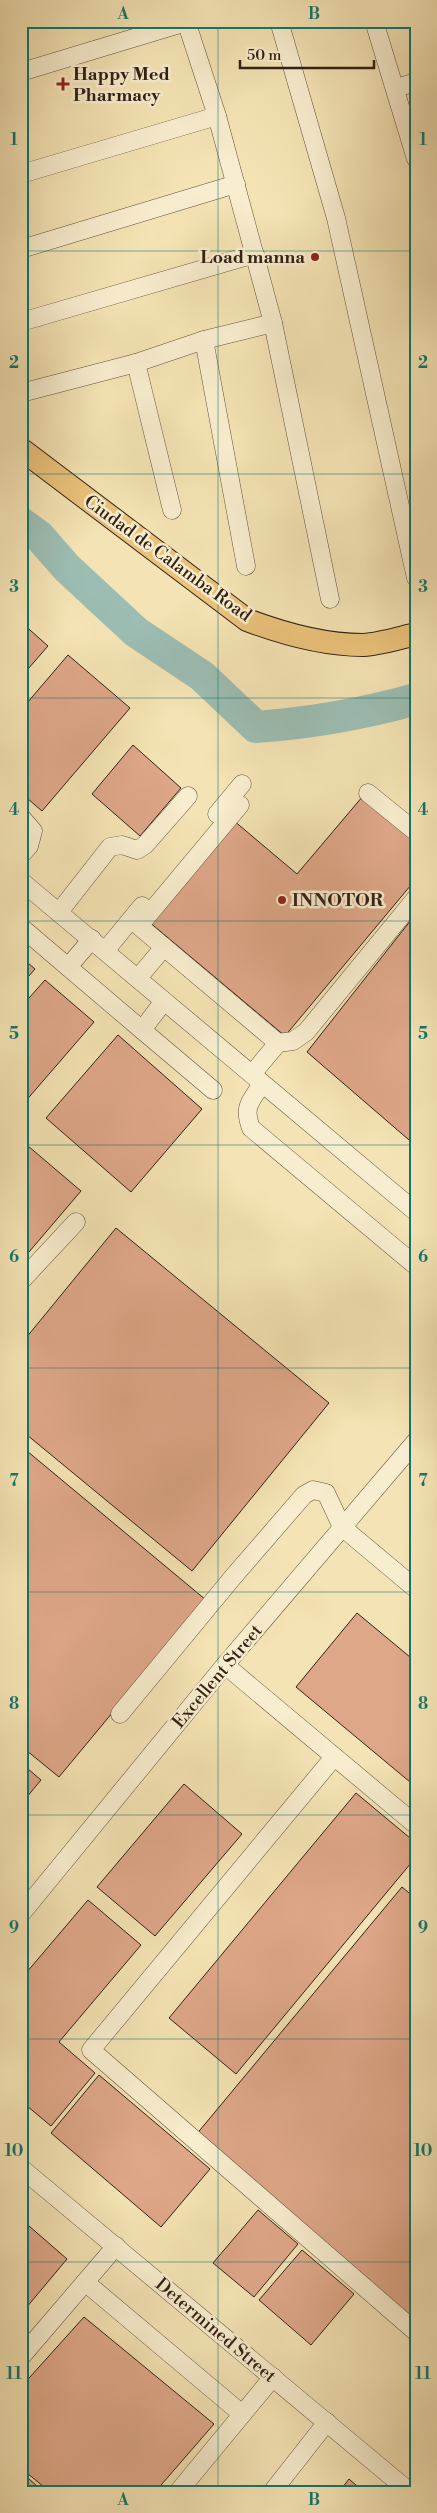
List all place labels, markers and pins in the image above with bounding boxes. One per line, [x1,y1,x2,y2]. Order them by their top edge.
place label: Happy Med Pharmacy [73,63,170,107]
marker: Happy Med Pharmacy [57,78,69,90]
place label: Load manna [200,246,305,269]
marker: Load manna [309,251,321,263]
place label: INNOTOR [292,889,384,912]
marker: INNOTOR [276,894,288,906]

